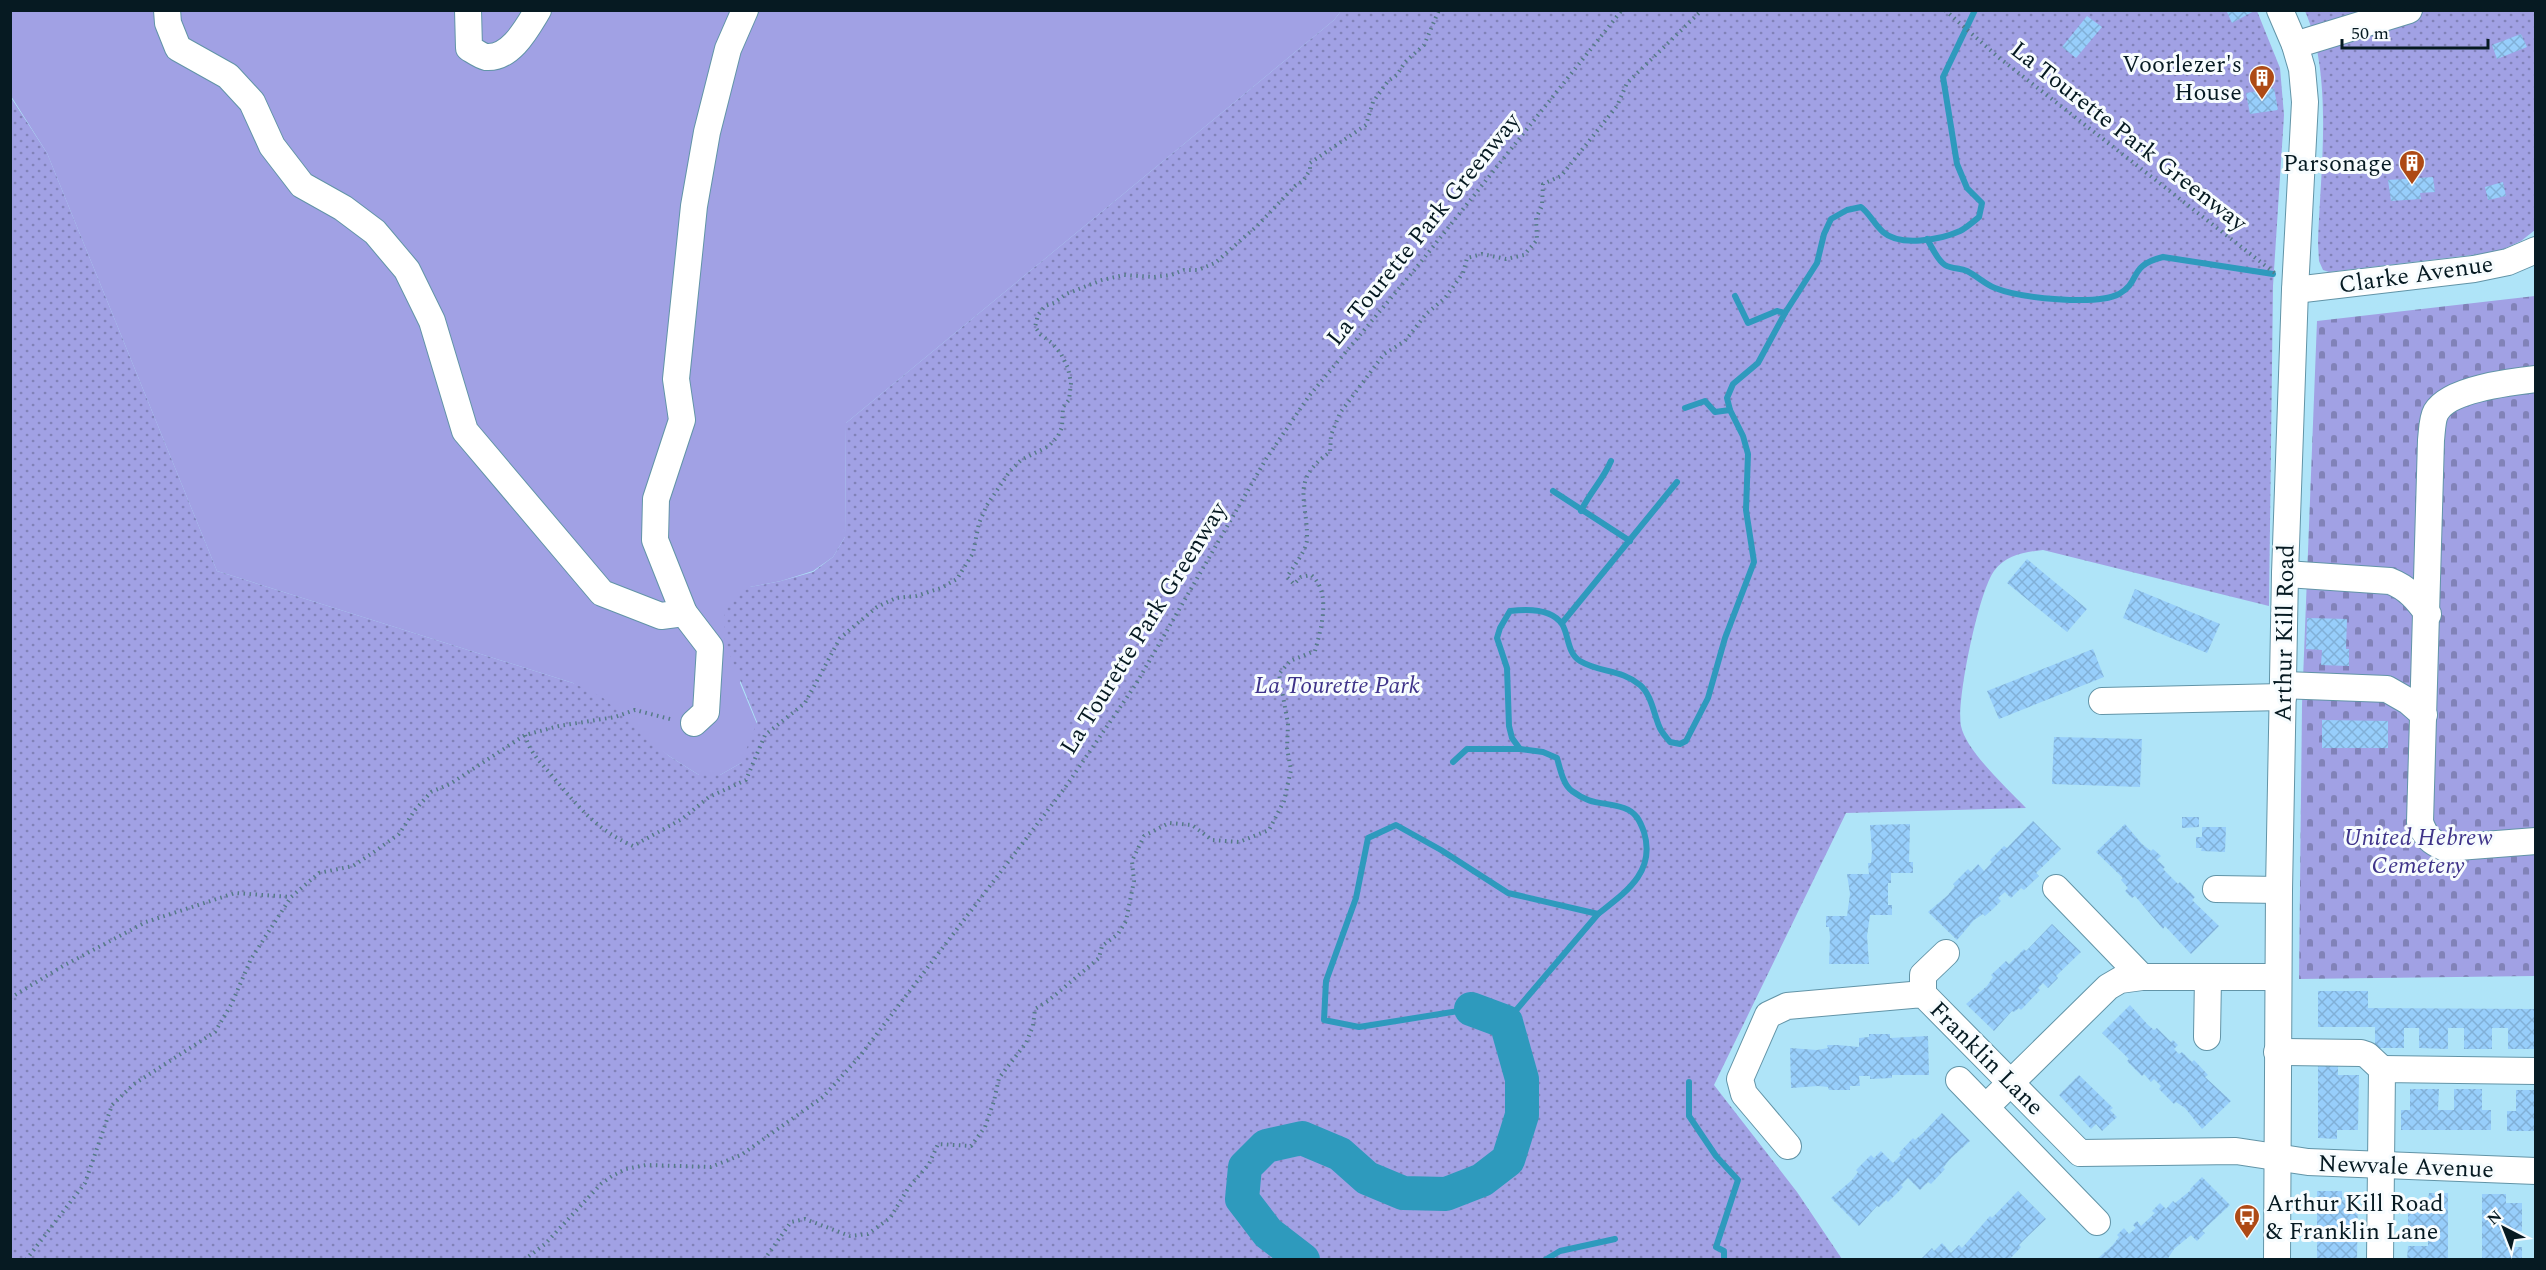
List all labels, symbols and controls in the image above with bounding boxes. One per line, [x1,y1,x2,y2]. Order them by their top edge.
scale bar [2342,12,2488,50]
text: 50 m [2351,20,2389,47]
street label: La Tourette Park Greenway [2002,33,2256,242]
place label: Voorlezer's House [2122,47,2242,111]
building icon: Voorlezer's House [2247,63,2277,101]
street label: La Tourette Park Greenway [1318,104,1530,354]
place label: Parsonage [2283,146,2392,182]
building icon: Parsonage [2397,148,2427,186]
street label: Clarke Avenue [2337,246,2496,304]
street label: La Tourette Park Greenway [1051,494,1237,762]
street label: Arthur Kill Road [2265,544,2305,722]
park label: La Tourette Park [1254,668,1420,704]
park label: United Hebrew Cemetery [2344,820,2492,884]
street label: Franklin Lane [1921,993,2052,1124]
street label: Newvale Avenue [2317,1146,2494,1188]
place label: Arthur Kill Road & Franklin Lane [2266,1186,2444,1250]
north arrow [2474,1198,2534,1258]
bus stop icon: Arthur Kill Road & Franklin Lane [2232,1202,2262,1240]
text: N [2482,1204,2508,1231]

